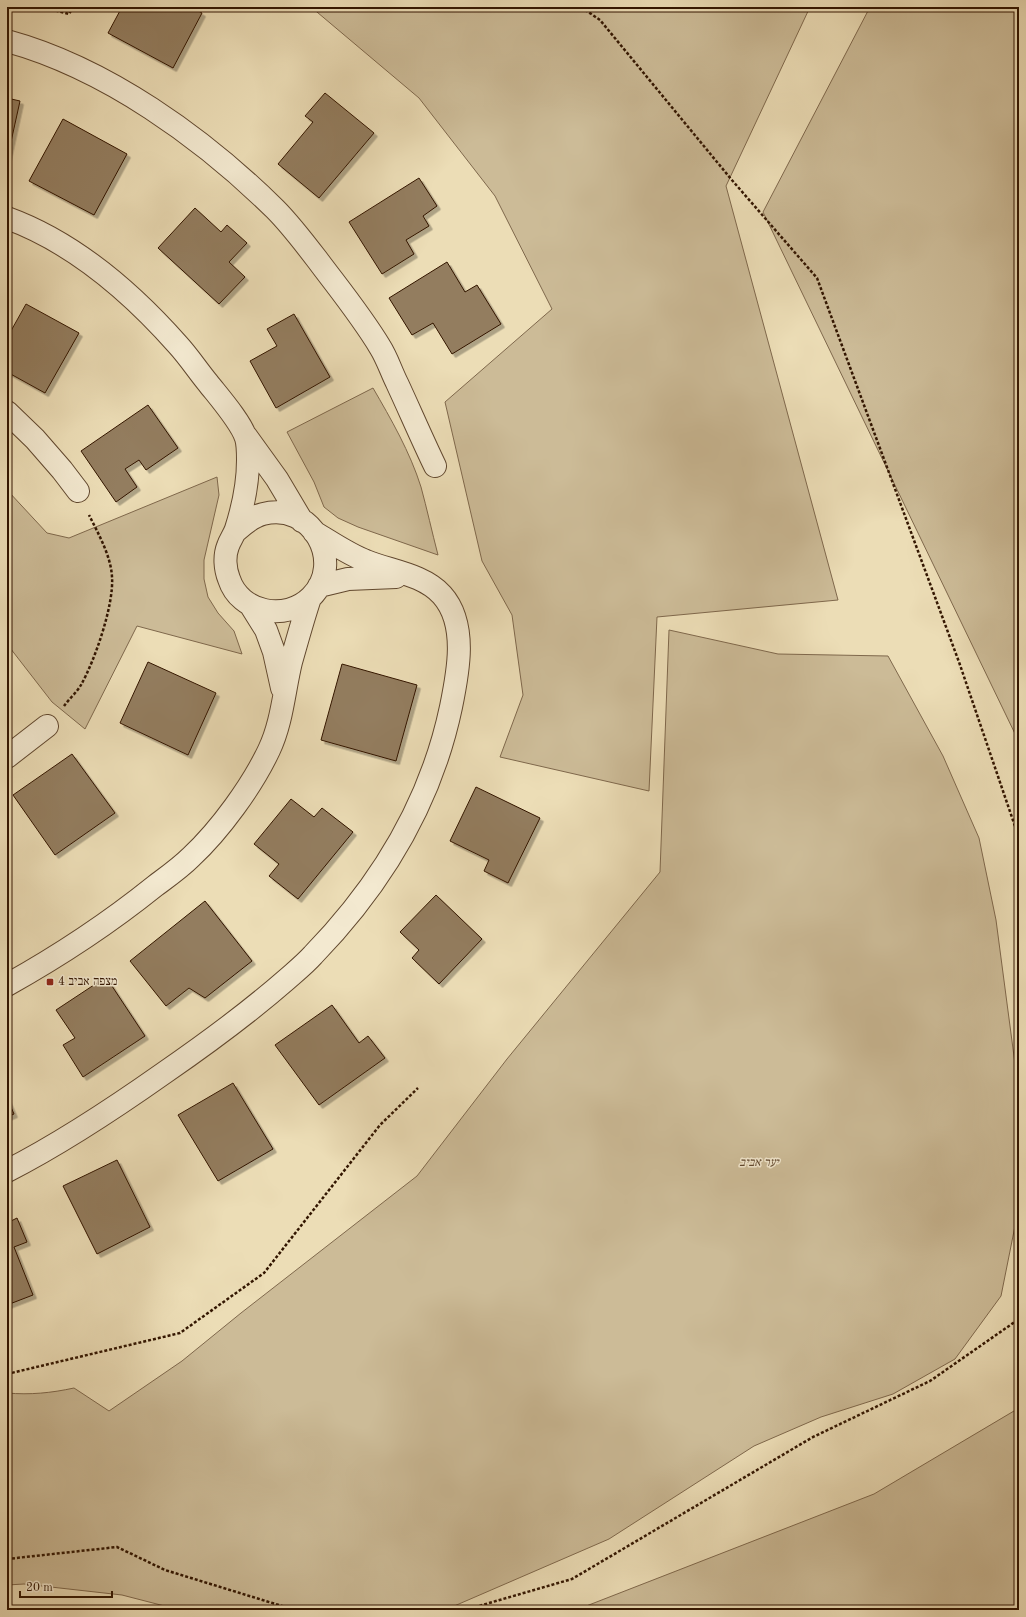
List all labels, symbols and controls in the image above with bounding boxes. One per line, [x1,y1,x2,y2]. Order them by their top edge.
place label: מצפה אביב 4 [58,976,117,988]
marker: מצפה אביב 4 [45,977,55,987]
park label: יער אביב [739,1157,780,1169]
scale bar [20,1573,112,1599]
text: 20 m [26,1582,53,1594]

